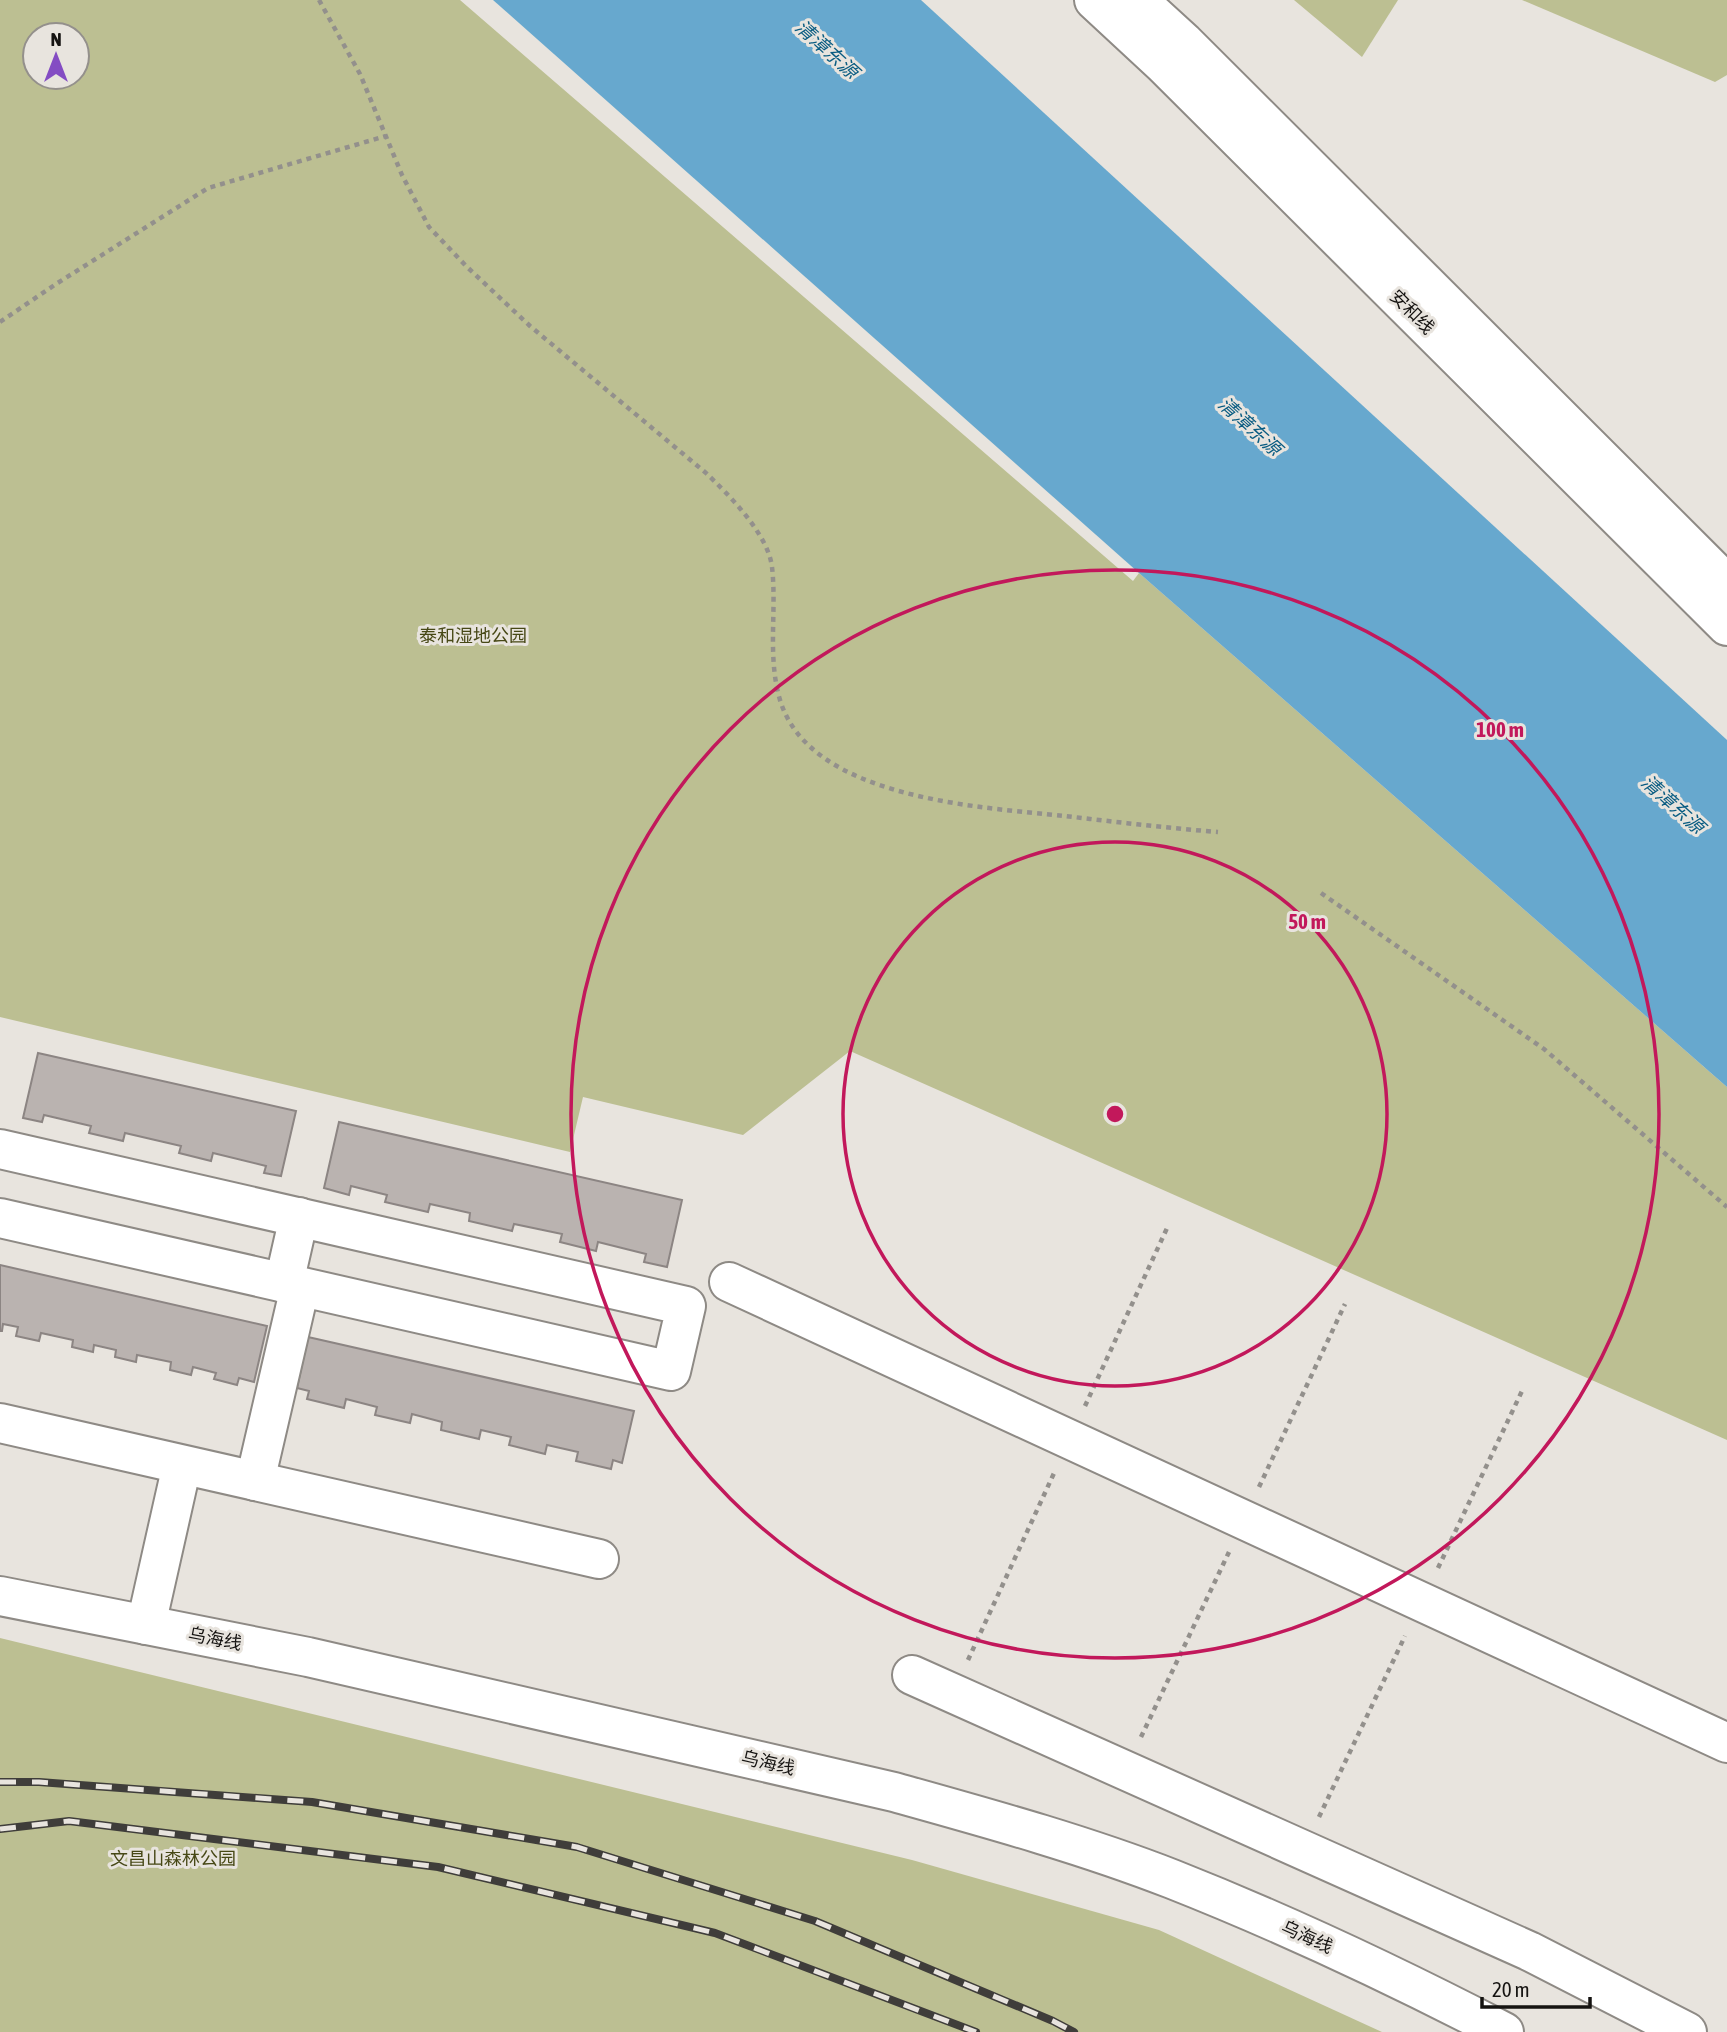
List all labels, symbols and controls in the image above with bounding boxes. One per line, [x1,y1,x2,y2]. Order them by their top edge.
water label: 清漳东源 [791,15,865,85]
north arrow [21,21,91,91]
text: N [50,28,62,50]
street label: 安和线 [1386,285,1439,338]
water label: 清漳东源 [1214,392,1288,462]
park label: 泰和湿地公园 [419,625,527,646]
text: 100 m [1476,717,1524,741]
water label: 清漳东源 [1637,770,1711,840]
text: 50 m [1288,909,1326,933]
centre of rings [1103,1102,1127,1126]
street label: 乌海线 [187,1623,244,1654]
street label: 乌海线 [739,1746,797,1779]
park label: 文昌山森林公园 [110,1848,236,1869]
street label: 乌海线 [1278,1916,1336,1957]
scale bar [1482,1966,1590,2010]
text: 20 m [1492,1977,1530,2001]

